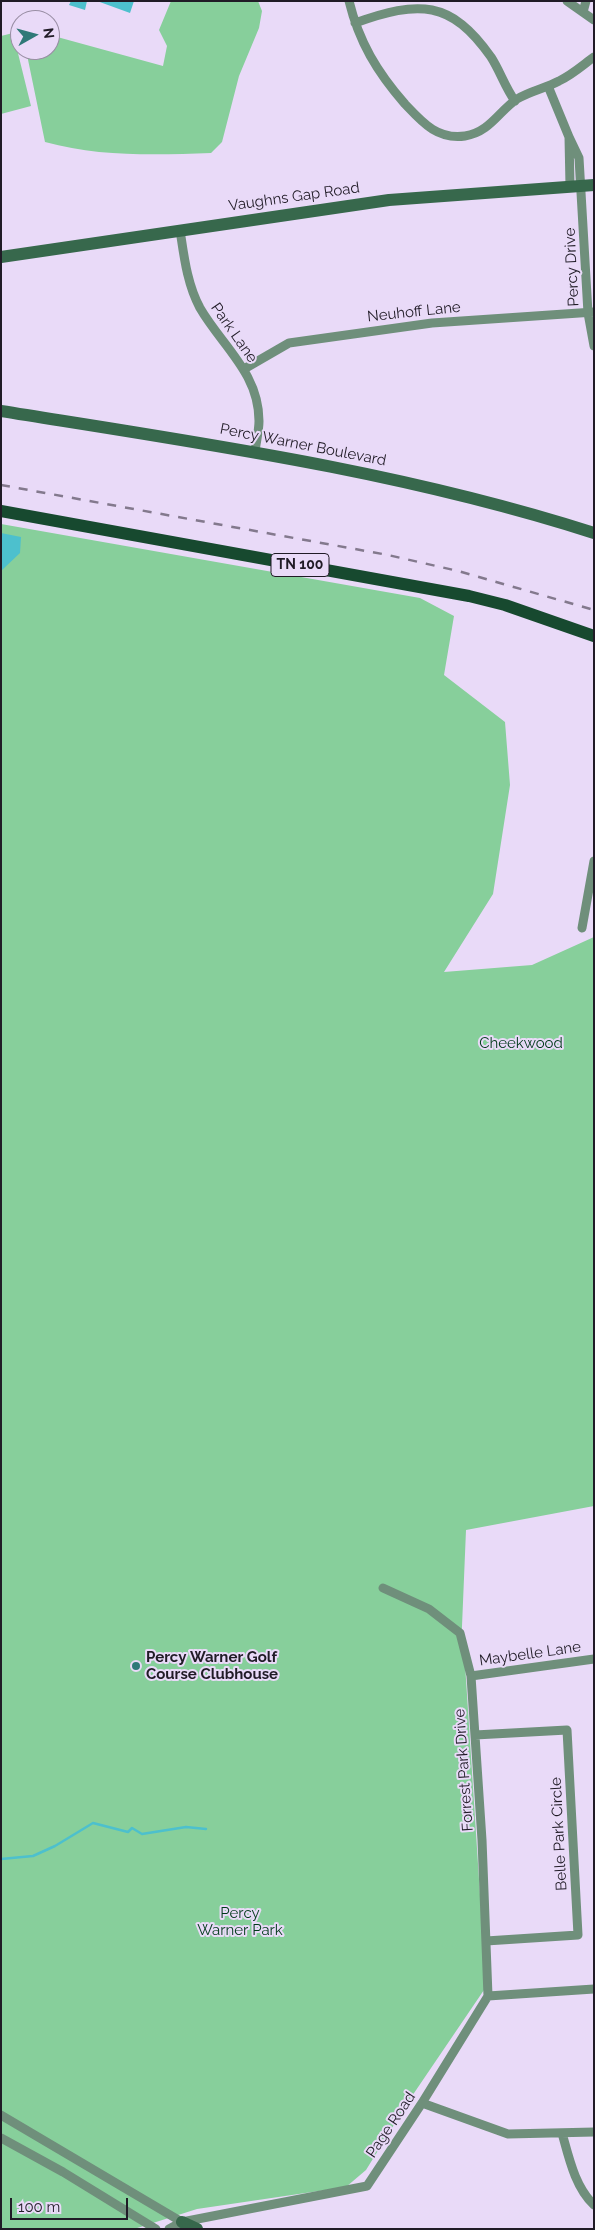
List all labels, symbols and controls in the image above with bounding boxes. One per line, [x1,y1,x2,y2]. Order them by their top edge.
north arrow [10,10,60,60]
text: N [40,27,57,40]
street label: Vaughns Gap Road [227,179,361,215]
street label: Percy Drive [561,227,583,307]
street label: Neuhoff Lane [366,298,462,326]
street label: Park Lane [207,300,261,366]
street label: Percy Warner Boulevard [218,420,388,470]
road number: TN 100 [271,554,329,576]
park label: Cheekwood [479,1034,563,1052]
street label: Maybelle Lane [478,1638,582,1670]
place label: Percy Warner Golf Course Clubhouse [146,1648,278,1683]
marker: Percy Warner Golf Course Clubhouse [130,1660,142,1672]
street label: Forrest Park Drive [451,1708,477,1832]
street label: Belle Park Circle [547,1777,571,1891]
park label: Percy Warner Park [197,1904,283,1939]
street label: Page Road [362,2089,420,2161]
scale bar [12,2188,130,2220]
text: 100 m [18,2198,60,2216]

